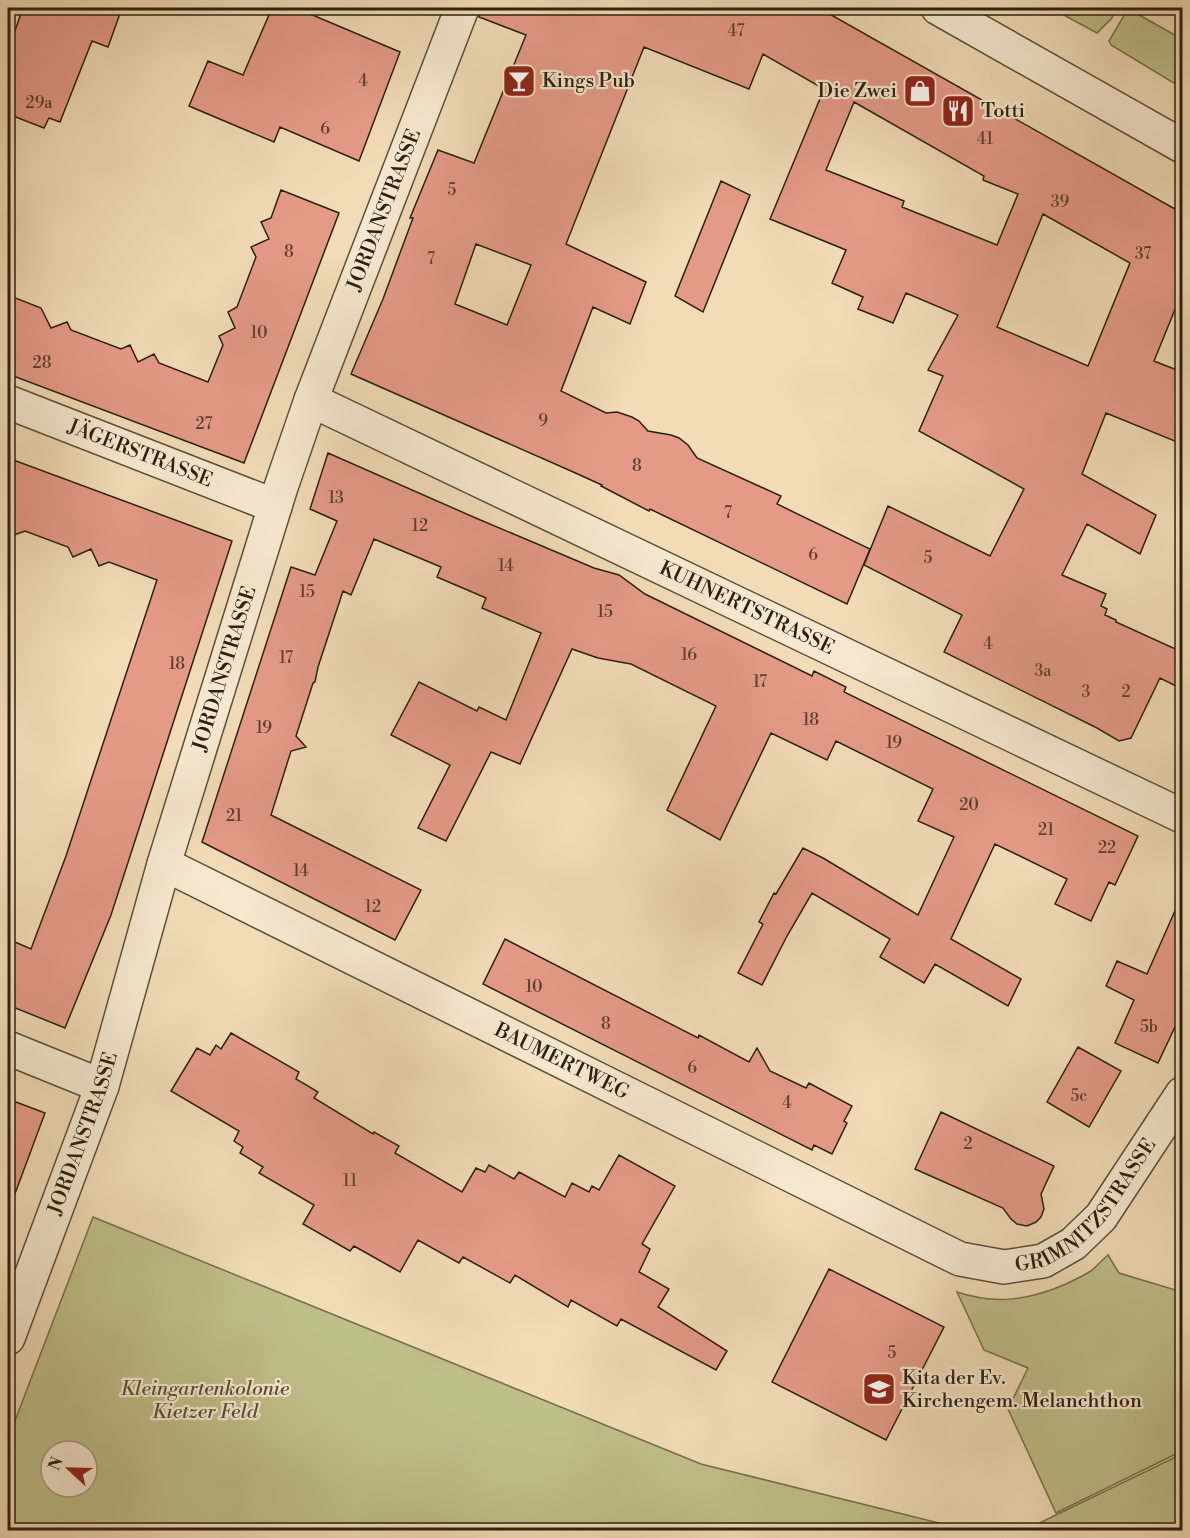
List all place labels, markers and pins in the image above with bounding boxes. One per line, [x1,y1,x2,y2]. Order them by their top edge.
bar icon: Kings Pub [501,63,537,99]
place label: Kings Pub [542,69,635,94]
shop icon: Die Zwei [902,73,938,109]
place label: Die Zwei [818,79,897,104]
restaurant icon: Totti [940,93,976,129]
place label: Totti [981,99,1026,124]
place label: Kita der Ev. Kirchengem. Melanchthon [902,1366,1142,1414]
school or university icon: Kita der Ev. Kirchengem. Melanchthon [861,1371,897,1407]

